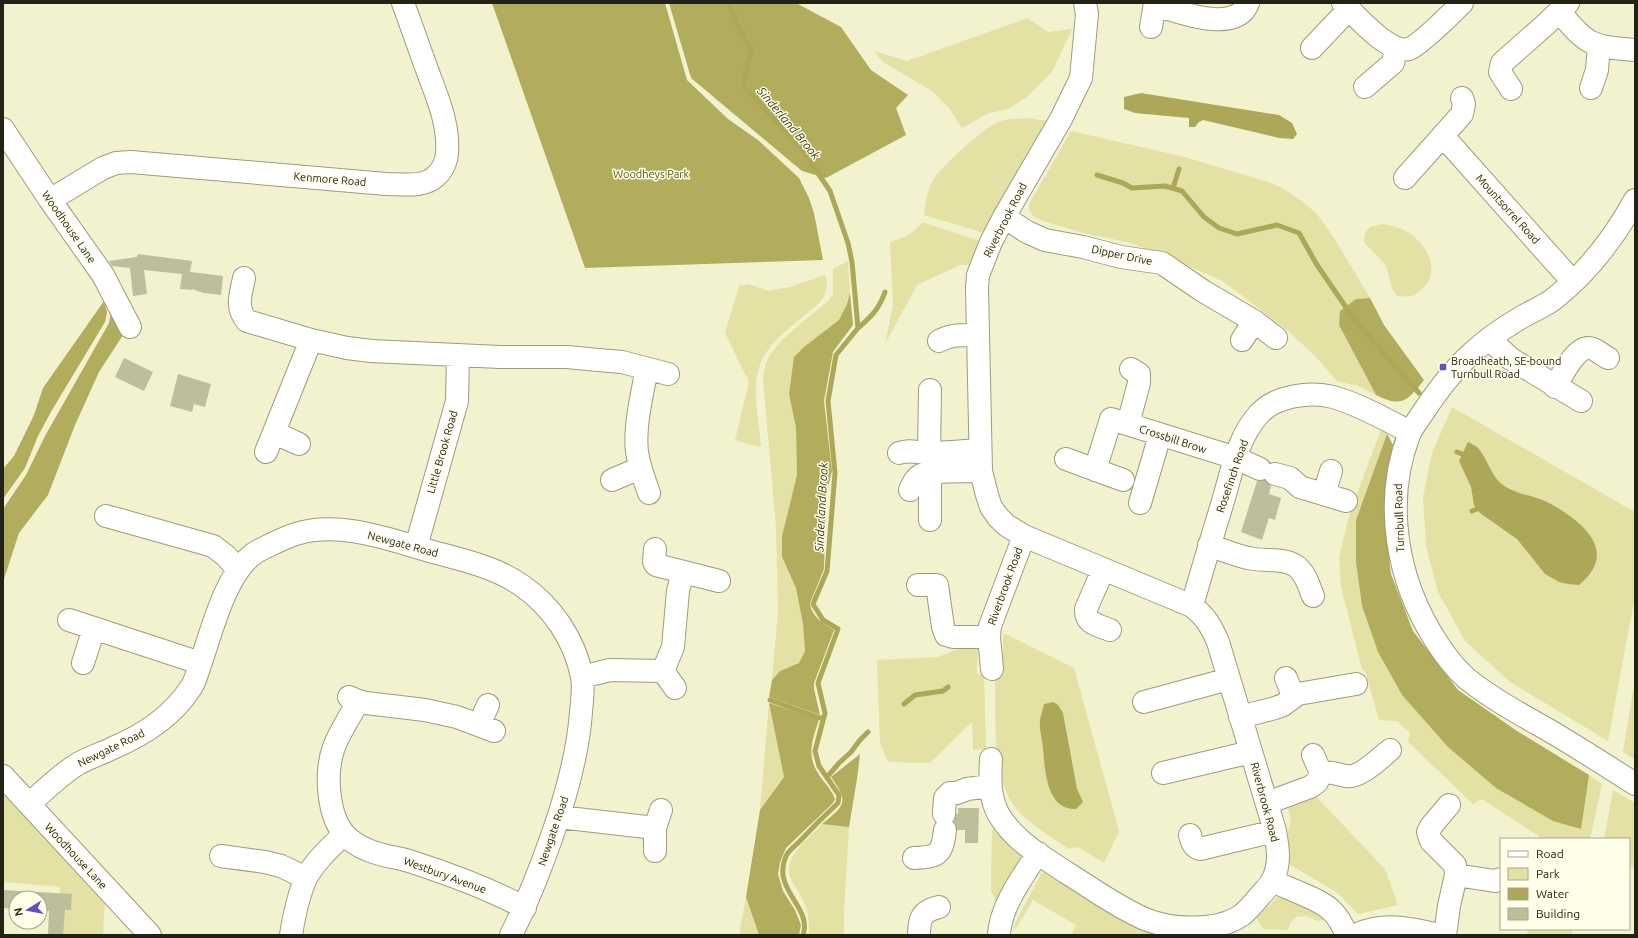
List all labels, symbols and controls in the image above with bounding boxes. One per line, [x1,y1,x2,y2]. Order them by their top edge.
water label: Sinderland Brook [754,84,823,162]
park label: Woodheys Park [613,168,690,180]
street label: Kenmore Road [293,170,367,188]
street label: Mountsorrel Road [1474,172,1542,246]
street label: Riverbrook Road [981,181,1029,259]
street label: Woodhouse Lane [40,189,98,265]
street label: Dipper Drive [1090,243,1154,267]
place label: Broadheath, SE-bound Turnbull Road [1451,355,1561,380]
marker: Broadheath, SE-bound Turnbull Road [1438,362,1448,372]
street label: Little Brook Road [424,409,460,495]
street label: Crossbill Brow [1138,422,1209,456]
street label: Rosefinch Road [1214,438,1250,514]
water label: Sinderland Brook [812,461,830,553]
street label: Turnbull Road [1392,483,1406,553]
street label: Newgate Road [366,529,440,559]
street label: Riverbrook Road [985,545,1025,627]
street label: Newgate Road [76,727,146,769]
street label: Riverbrook Road [1249,761,1281,843]
street label: Newgate Road [535,795,571,867]
street label: Woodhouse Lane [43,821,109,891]
legend [1500,838,1630,930]
text: Road [1536,847,1564,860]
street label: Westbury Avenue [402,854,488,896]
text: Park [1536,867,1560,880]
text: Water [1536,887,1569,900]
north arrow [8,890,48,930]
text: N [12,907,25,917]
text: Building [1536,907,1580,920]

